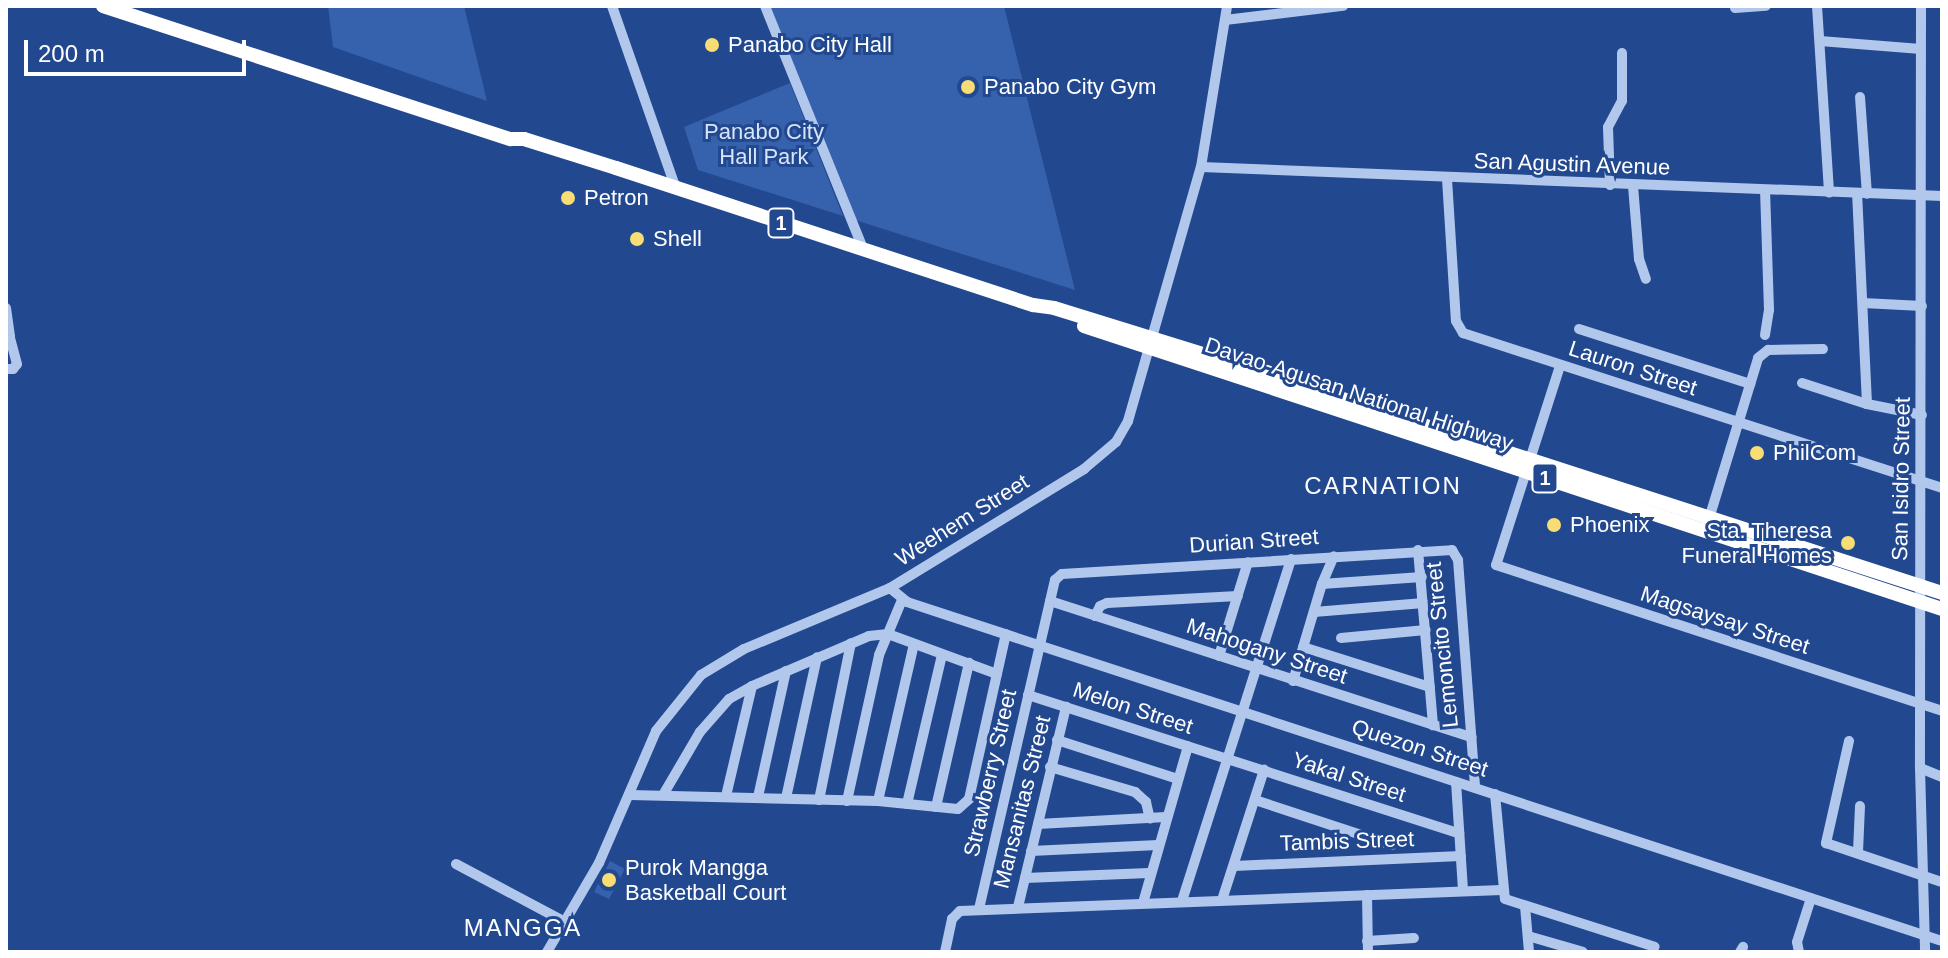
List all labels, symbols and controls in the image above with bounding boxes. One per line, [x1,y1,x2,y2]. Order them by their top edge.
scale bar [28,24,250,74]
place label: Panabo City Hall [728,32,892,58]
marker: Panabo City Hall [703,36,721,54]
text: 200 m [38,40,105,67]
place label: Panabo City Gym [984,74,1156,100]
marker: Panabo City Gym [959,78,977,96]
park label: Panabo City Hall Park [704,118,824,170]
street label: San Agustin Avenue [1472,147,1672,181]
place label: Petron [584,185,649,211]
marker: Petron [559,189,577,207]
road number: 1 [767,207,795,239]
place label: Shell [653,226,702,252]
marker: Shell [628,230,646,248]
street label: Davao-Agusan National Highway [1201,332,1517,456]
street label: Lauron Street [1566,335,1700,401]
street label: San Isidro Street [1886,397,1916,561]
place label: PhilCom [1773,440,1856,466]
marker: PhilCom [1748,444,1766,462]
road number: 1 [1531,462,1559,494]
street label: Weehem Street [890,468,1034,572]
district label: CARNATION [1304,472,1462,500]
place label: Phoenix [1570,512,1650,538]
marker: Phoenix [1545,516,1563,534]
place label: Sta. Theresa Funeral Homes [1682,517,1832,568]
street label: Durian Street [1188,523,1320,559]
marker: Sta. Theresa Funeral Homes [1839,534,1857,552]
street label: Lemoncito Street [1420,561,1464,729]
street label: Magsaysay Street [1637,580,1813,660]
street label: Mahogany Street [1183,613,1351,689]
street label: Melon Street [1070,676,1196,740]
street label: Strawberry Street [958,687,1022,859]
street label: Mansanitas Street [988,713,1056,891]
street label: Quezon Street [1348,714,1492,782]
street label: Yakal Street [1289,746,1409,808]
street label: Tambis Street [1279,825,1415,857]
place label: Purok Mangga Basketball Court [625,854,786,906]
marker: Purok Mangga Basketball Court [600,871,618,889]
district label: MANGGA [464,914,582,942]

